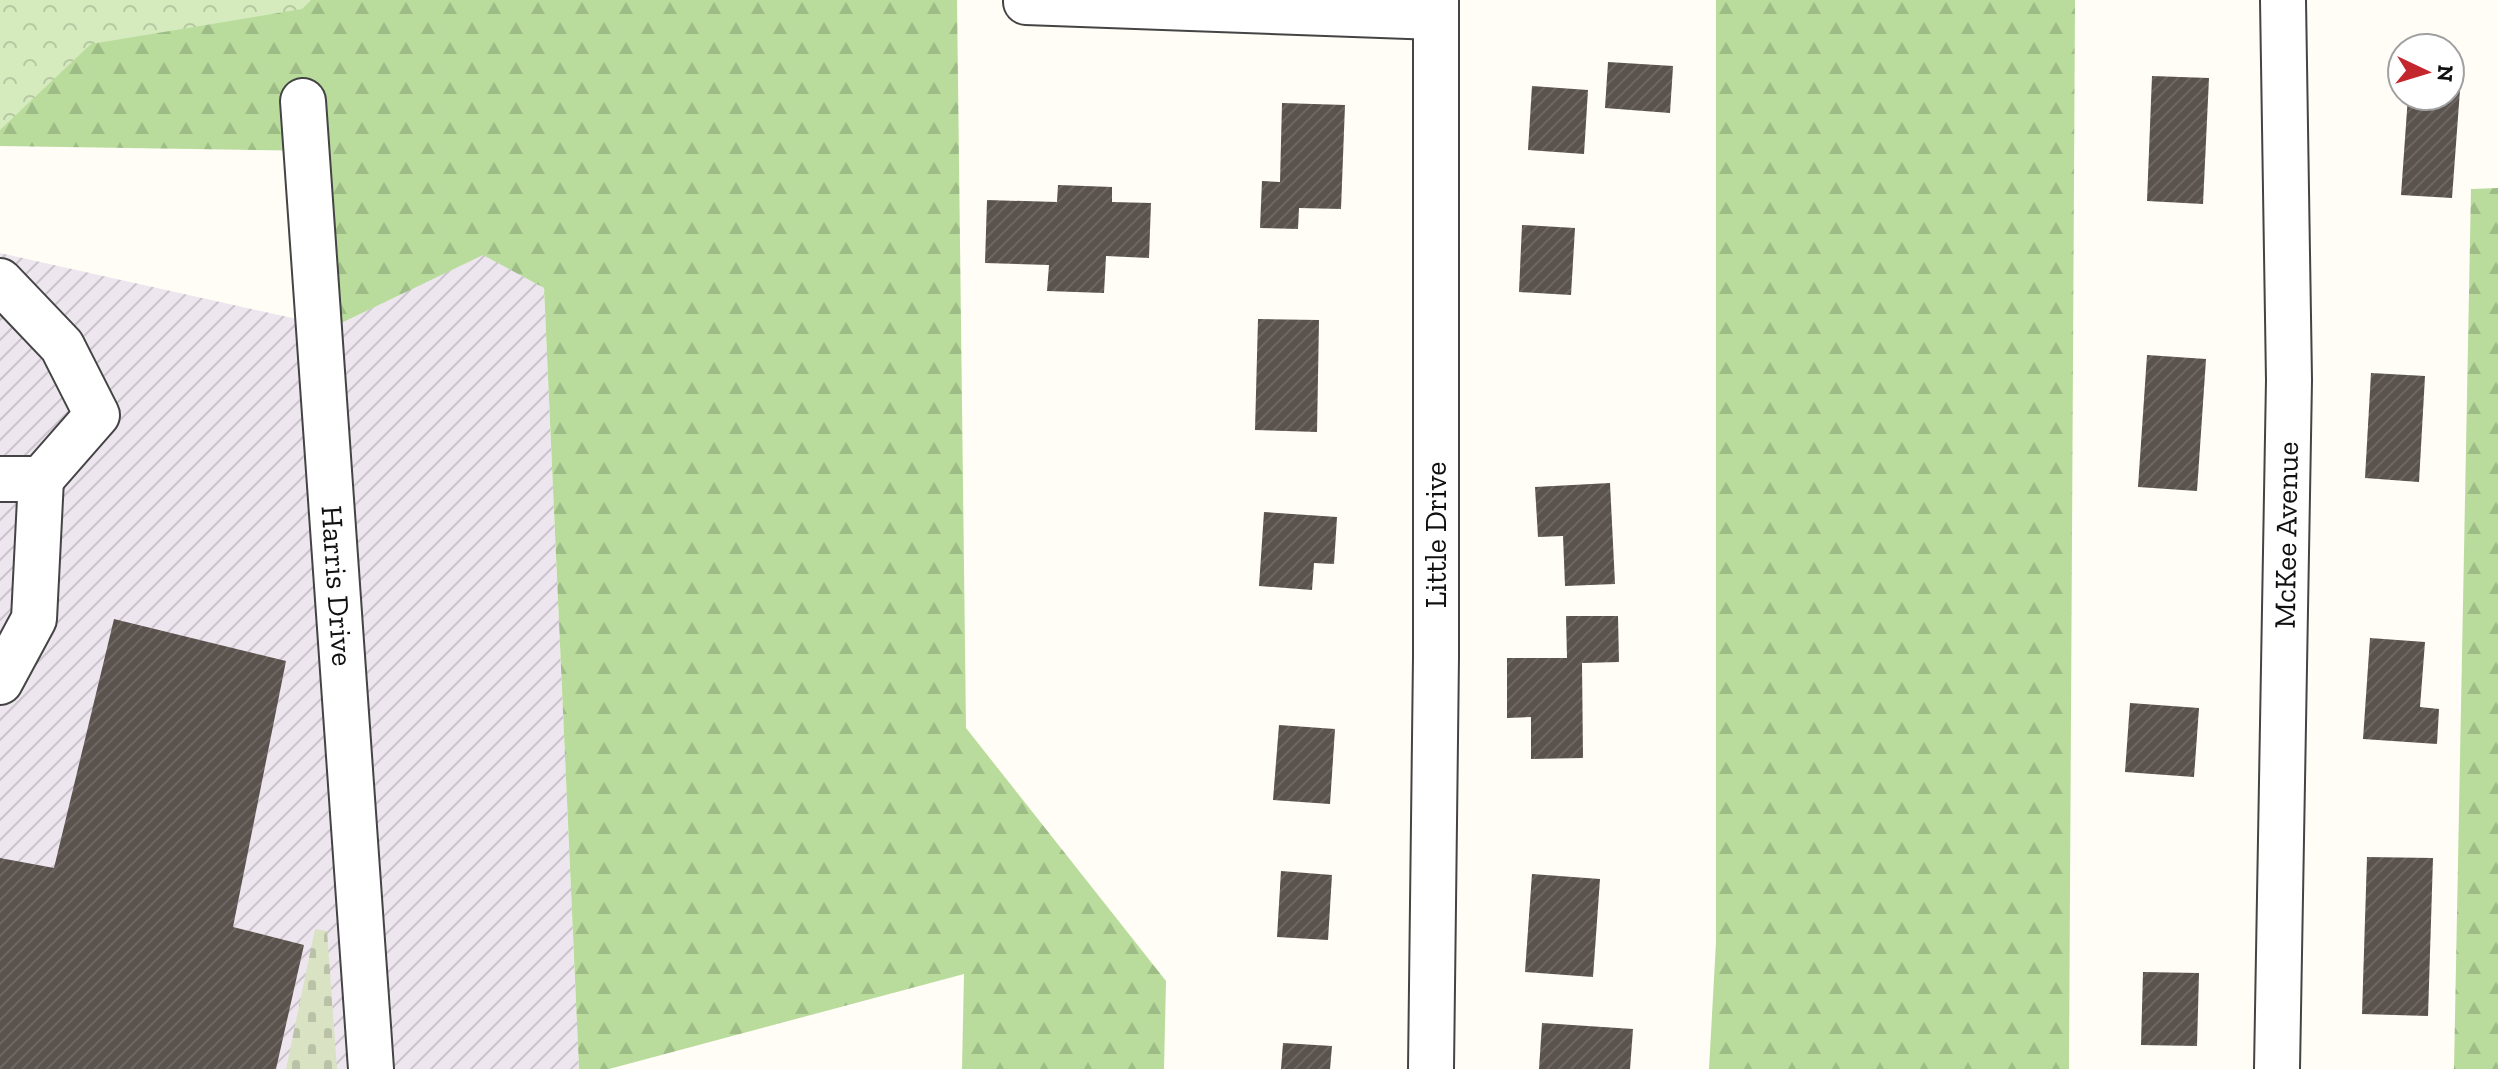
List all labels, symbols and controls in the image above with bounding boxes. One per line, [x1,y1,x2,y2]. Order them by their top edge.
north arrow [2386,32,2466,112]
text: N [2431,64,2460,83]
street label: McKee Avenue [2267,441,2306,629]
street label: Little Drive [1418,462,1454,608]
street label: Harris Drive [313,504,361,667]

